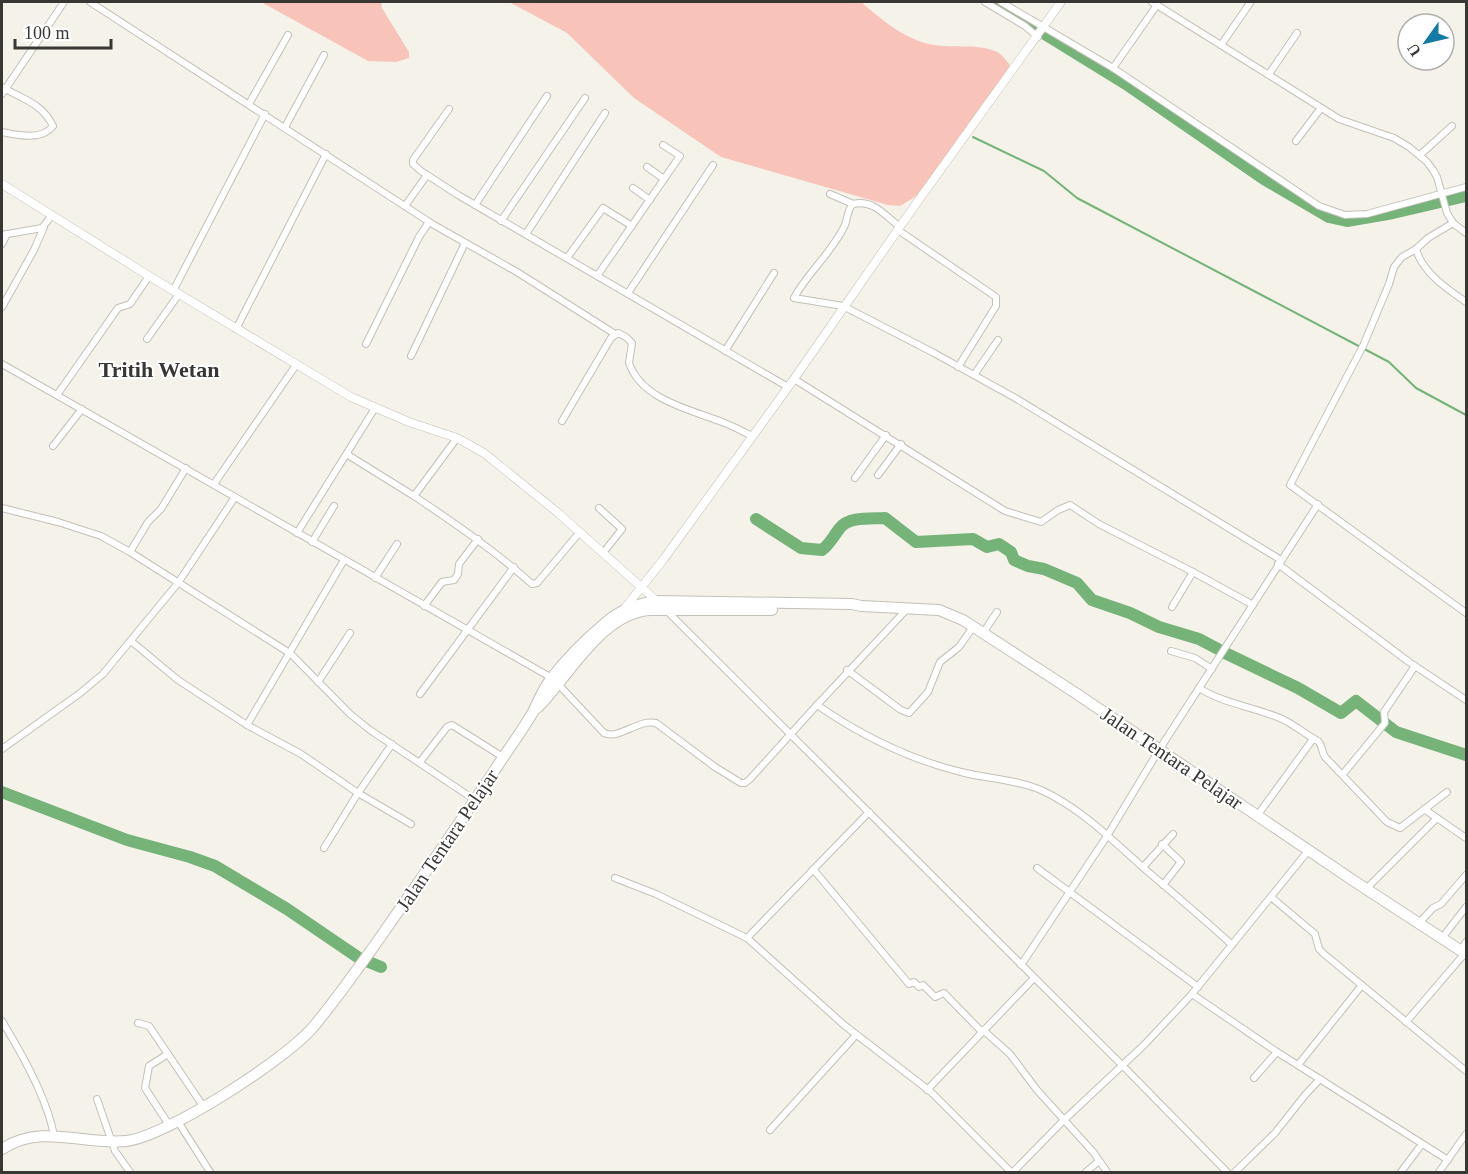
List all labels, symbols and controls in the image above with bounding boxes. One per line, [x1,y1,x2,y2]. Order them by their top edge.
scale bar [15,12,111,50]
north arrow [1396,12,1456,72]
text: 100 m [24,23,70,43]
text: U [1403,40,1424,60]
district label: Tritih Wetan [99,357,219,382]
street label: Jalan Tentara Pelajar [1097,702,1247,815]
street label: Jalan Tentara Pelajar [391,765,504,915]

